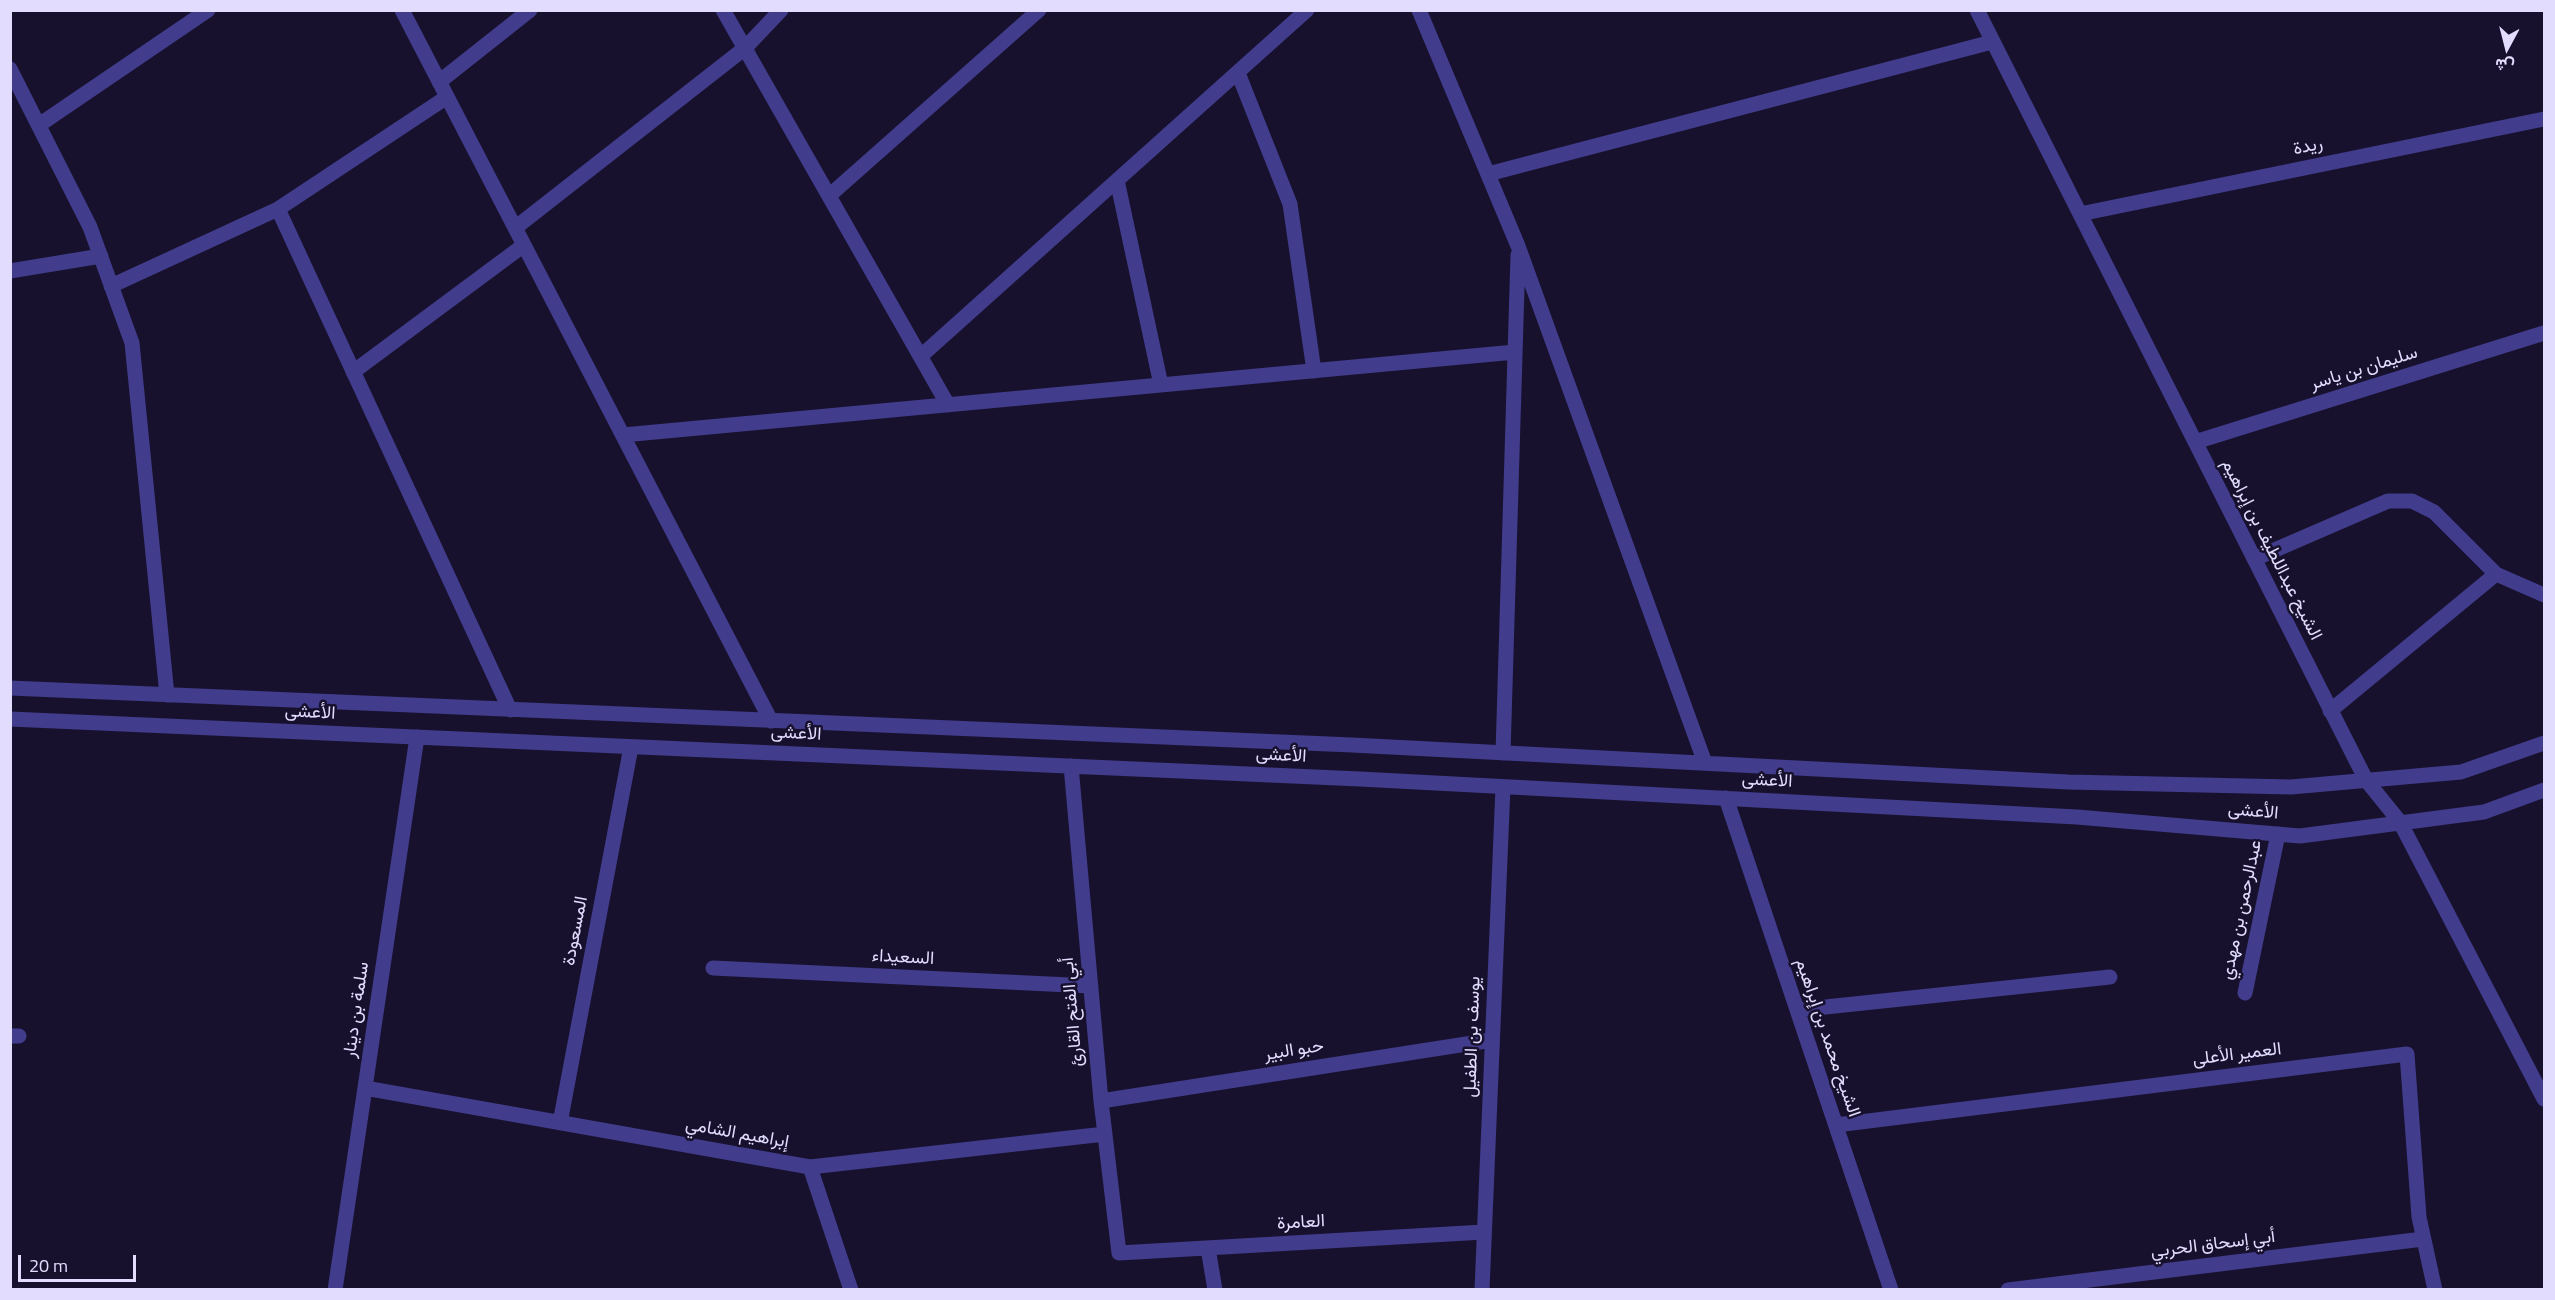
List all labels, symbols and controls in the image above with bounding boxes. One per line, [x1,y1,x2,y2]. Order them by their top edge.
north arrow [2477,18,2537,78]
text: ش [2494,53,2516,79]
street label: ريدة [2291,133,2325,161]
street label: سليمان بن ياسر [2308,342,2420,396]
street label: الشيخ عبداللطيف بن إبراهيم [2216,456,2326,644]
street label: الأعشى [284,701,336,725]
street label: الأعشى [770,722,822,746]
street label: الأعشى [1255,744,1307,768]
street label: الأعشى [1741,769,1793,793]
street label: الأعشى [2227,799,2279,825]
street label: عبدالرحمن بن مهدي [2217,838,2267,982]
street label: المسعودة [559,894,593,968]
street label: السعيداء [871,946,935,970]
street label: أبي الفتح القارئ [1057,956,1089,1068]
street label: الشيخ محمد بن إبراهيم [1790,956,1864,1120]
street label: سلمة بن دينار [340,961,374,1059]
street label: يوسف بن الطفيل [1460,976,1486,1098]
street label: حبو البير [1263,1036,1325,1066]
street label: العمير الأعلى [2191,1039,2283,1071]
street label: إبراهيم الشامي [684,1114,790,1154]
street label: العامرة [1277,1211,1325,1235]
street label: أبي إسحاق الحربي [2149,1227,2277,1263]
scale bar [21,1243,140,1281]
text: 20 m [29,1252,68,1279]

